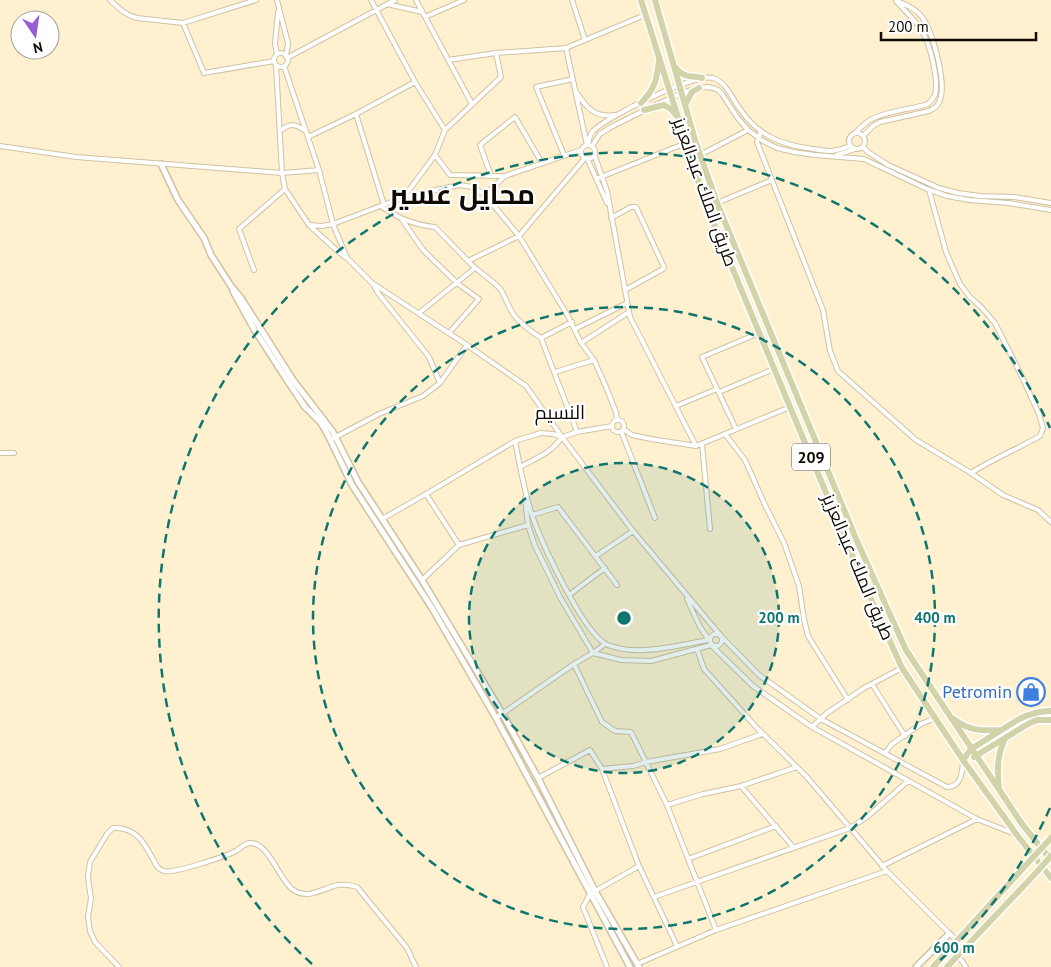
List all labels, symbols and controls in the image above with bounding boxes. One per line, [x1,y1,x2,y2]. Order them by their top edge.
north arrow [10,10,60,60]
scale bar [881,10,1036,42]
text: 200 m [888,17,929,36]
text: N [31,38,44,57]
street label: طريق الملك عبدالعزيز [667,113,743,270]
district label: محايل عسير [388,175,535,212]
district label: النسيم [535,400,585,426]
road number: 209 [792,444,830,471]
street label: طريق الملك عبدالعزيز [816,489,900,644]
text: 200 m [758,608,800,627]
text: 400 m [914,608,956,627]
centre of rings [615,609,633,627]
shop icon: Petromin [1016,677,1046,707]
place label: Petromin [942,680,1012,703]
text: 600 m [933,938,975,957]

